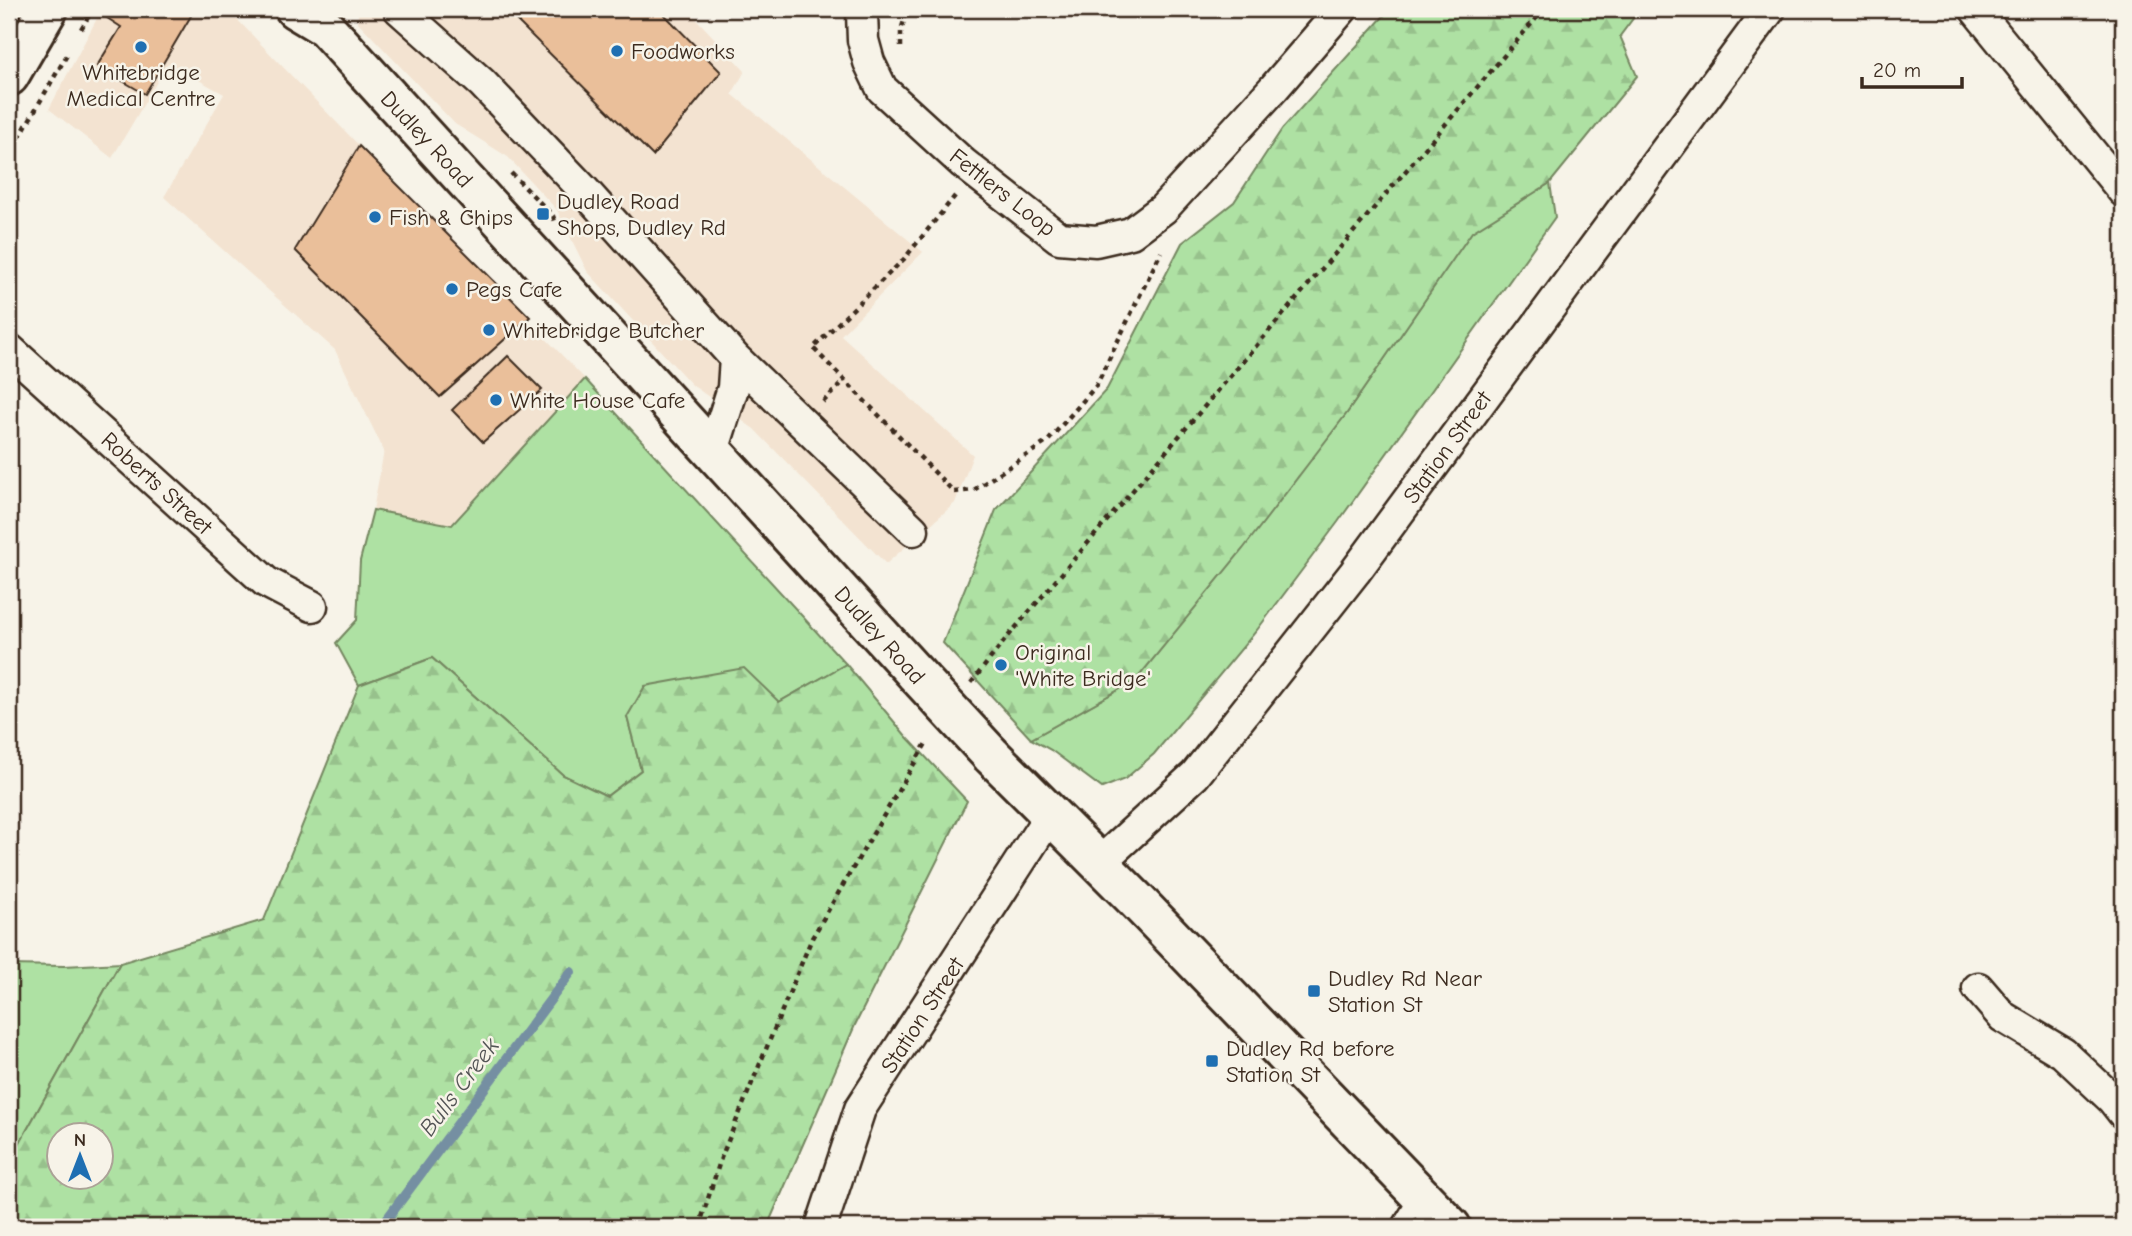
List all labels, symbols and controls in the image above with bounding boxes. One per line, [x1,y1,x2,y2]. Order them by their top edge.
place label: Foodworks [631,38,735,65]
marker: Whitebridge Medical Centre [133,39,149,55]
marker: Foodworks [609,43,625,59]
scale bar [1862,46,1962,90]
text: 20 m [1873,58,1921,82]
place label: Whitebridge Medical Centre [66,59,216,112]
street label: Dudley Road [375,85,478,193]
street label: Fettlers Loop [944,143,1061,242]
place label: Dudley Road Shops, Dudley Rd [557,188,726,241]
place label: Fish & Chips [389,204,513,231]
marker: Dudley Road Shops, Dudley Rd [535,206,551,222]
marker: Fish & Chips [367,209,383,225]
place label: Pegs Cafe [466,276,562,303]
marker: Pegs Cafe [444,281,460,297]
place label: Whitebridge Butcher [503,317,705,344]
marker: Whitebridge Butcher [481,322,497,338]
street label: Station Street [1398,385,1498,509]
place label: White House Cafe [510,387,685,414]
marker: White House Cafe [488,392,504,408]
street label: Roberts Street [96,427,219,541]
street label: Dudley Road [829,581,931,690]
place label: Original 'White Bridge' [1015,639,1151,692]
marker: Original 'White Bridge' [993,657,1009,673]
street label: Station Street [875,951,971,1078]
place label: Dudley Rd Near Station St [1328,965,1483,1018]
marker: Dudley Rd Near Station St [1306,983,1322,999]
water label: Bulls Creek [413,1032,505,1141]
place label: Dudley Rd before Station St [1226,1035,1394,1088]
marker: Dudley Rd before Station St [1204,1053,1220,1069]
north arrow [46,1120,116,1190]
text: N [74,1129,86,1151]

